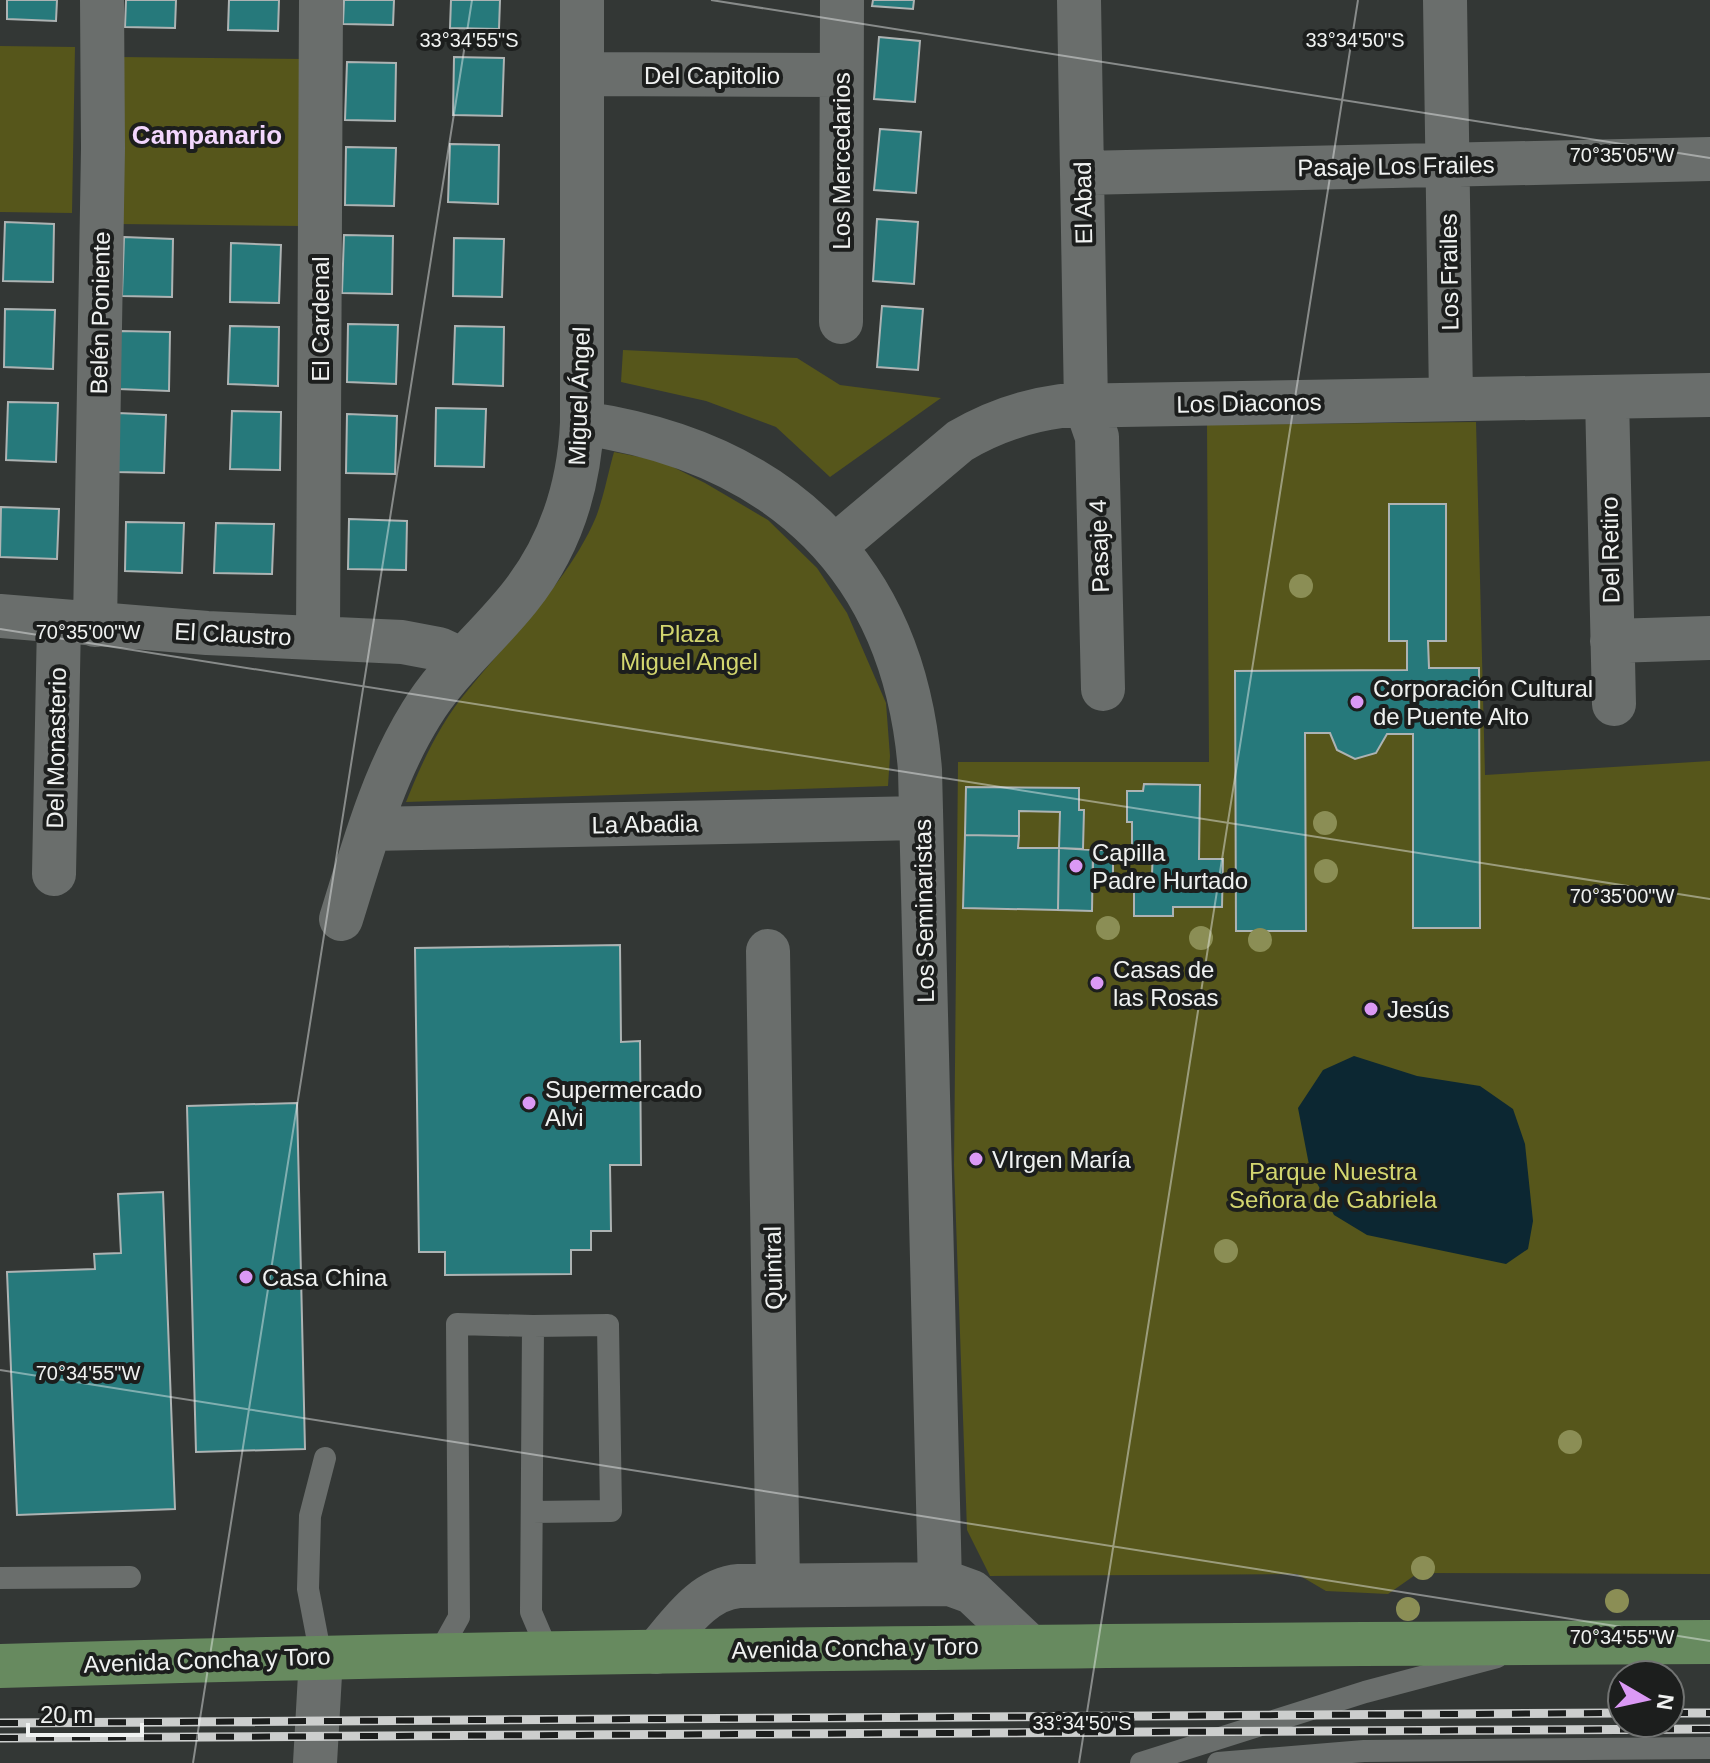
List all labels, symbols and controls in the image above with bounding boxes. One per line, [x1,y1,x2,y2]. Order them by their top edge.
text: 33°34'55"S [420,29,519,51]
text: 33°34'50"S [1306,29,1405,51]
street label: Del Capitolio [644,62,780,89]
street label: Los Mercedarios [828,72,855,250]
district label: Campanario [132,120,282,150]
text: 70°35'05"W [1570,144,1674,166]
street label: Pasaje Los Frailes [1297,151,1495,181]
street label: El Abad [1069,161,1097,245]
street label: Los Frailes [1434,213,1464,331]
street label: Belén Poniente [85,231,115,395]
street label: El Cardenal [307,256,334,382]
street label: Miguel Ángel [563,326,595,466]
street label: Los Diaconos [1176,388,1322,418]
street label: Del Retiro [1596,496,1624,604]
street label: Pasaje 4 [1084,499,1114,593]
street label: El Claustro [174,617,292,651]
park label: Plaza Miguel Angel [620,620,758,675]
text: 70°35'00"W [36,621,140,643]
street label: Del Monasterio [41,667,71,829]
place label: Corporación Cultural de Puente Alto [1373,675,1593,730]
marker: Corporación Cultural de Puente Alto [1348,693,1366,711]
street label: La Abadia [591,810,699,838]
street label: Los Seminaristas [909,819,939,1003]
place label: Capilla Padre Hurtado [1092,839,1248,894]
marker: Capilla Padre Hurtado [1067,857,1085,875]
text: 70°35'00"W [1570,885,1674,907]
place label: Casas de las Rosas [1113,956,1218,1011]
marker: Casas de las Rosas [1088,974,1106,992]
place label: Jesús [1387,996,1450,1023]
marker: Jesús [1362,1000,1380,1018]
place label: Supermercado Alvi [545,1076,702,1131]
marker: Supermercado Alvi [520,1094,538,1112]
place label: VIrgen María [992,1146,1131,1173]
marker: VIrgen María [967,1150,985,1168]
park label: Parque Nuestra Señora de Gabriela [1229,1158,1438,1213]
street label: Quintral [759,1226,787,1310]
place label: Casa China [262,1264,388,1291]
marker: Casa China [237,1268,255,1286]
text: 70°34'55"W [36,1362,140,1384]
text: 70°34'55"W [1570,1626,1674,1648]
street label: Avenida Concha y Toro [731,1632,979,1664]
street label: Avenida Concha y Toro [83,1642,331,1678]
north arrow [1606,1659,1686,1739]
scale bar [28,1687,142,1737]
text: N [1652,1692,1679,1712]
text: 20 m [40,1701,93,1728]
text: 33°34'50"S [1033,1712,1132,1734]

